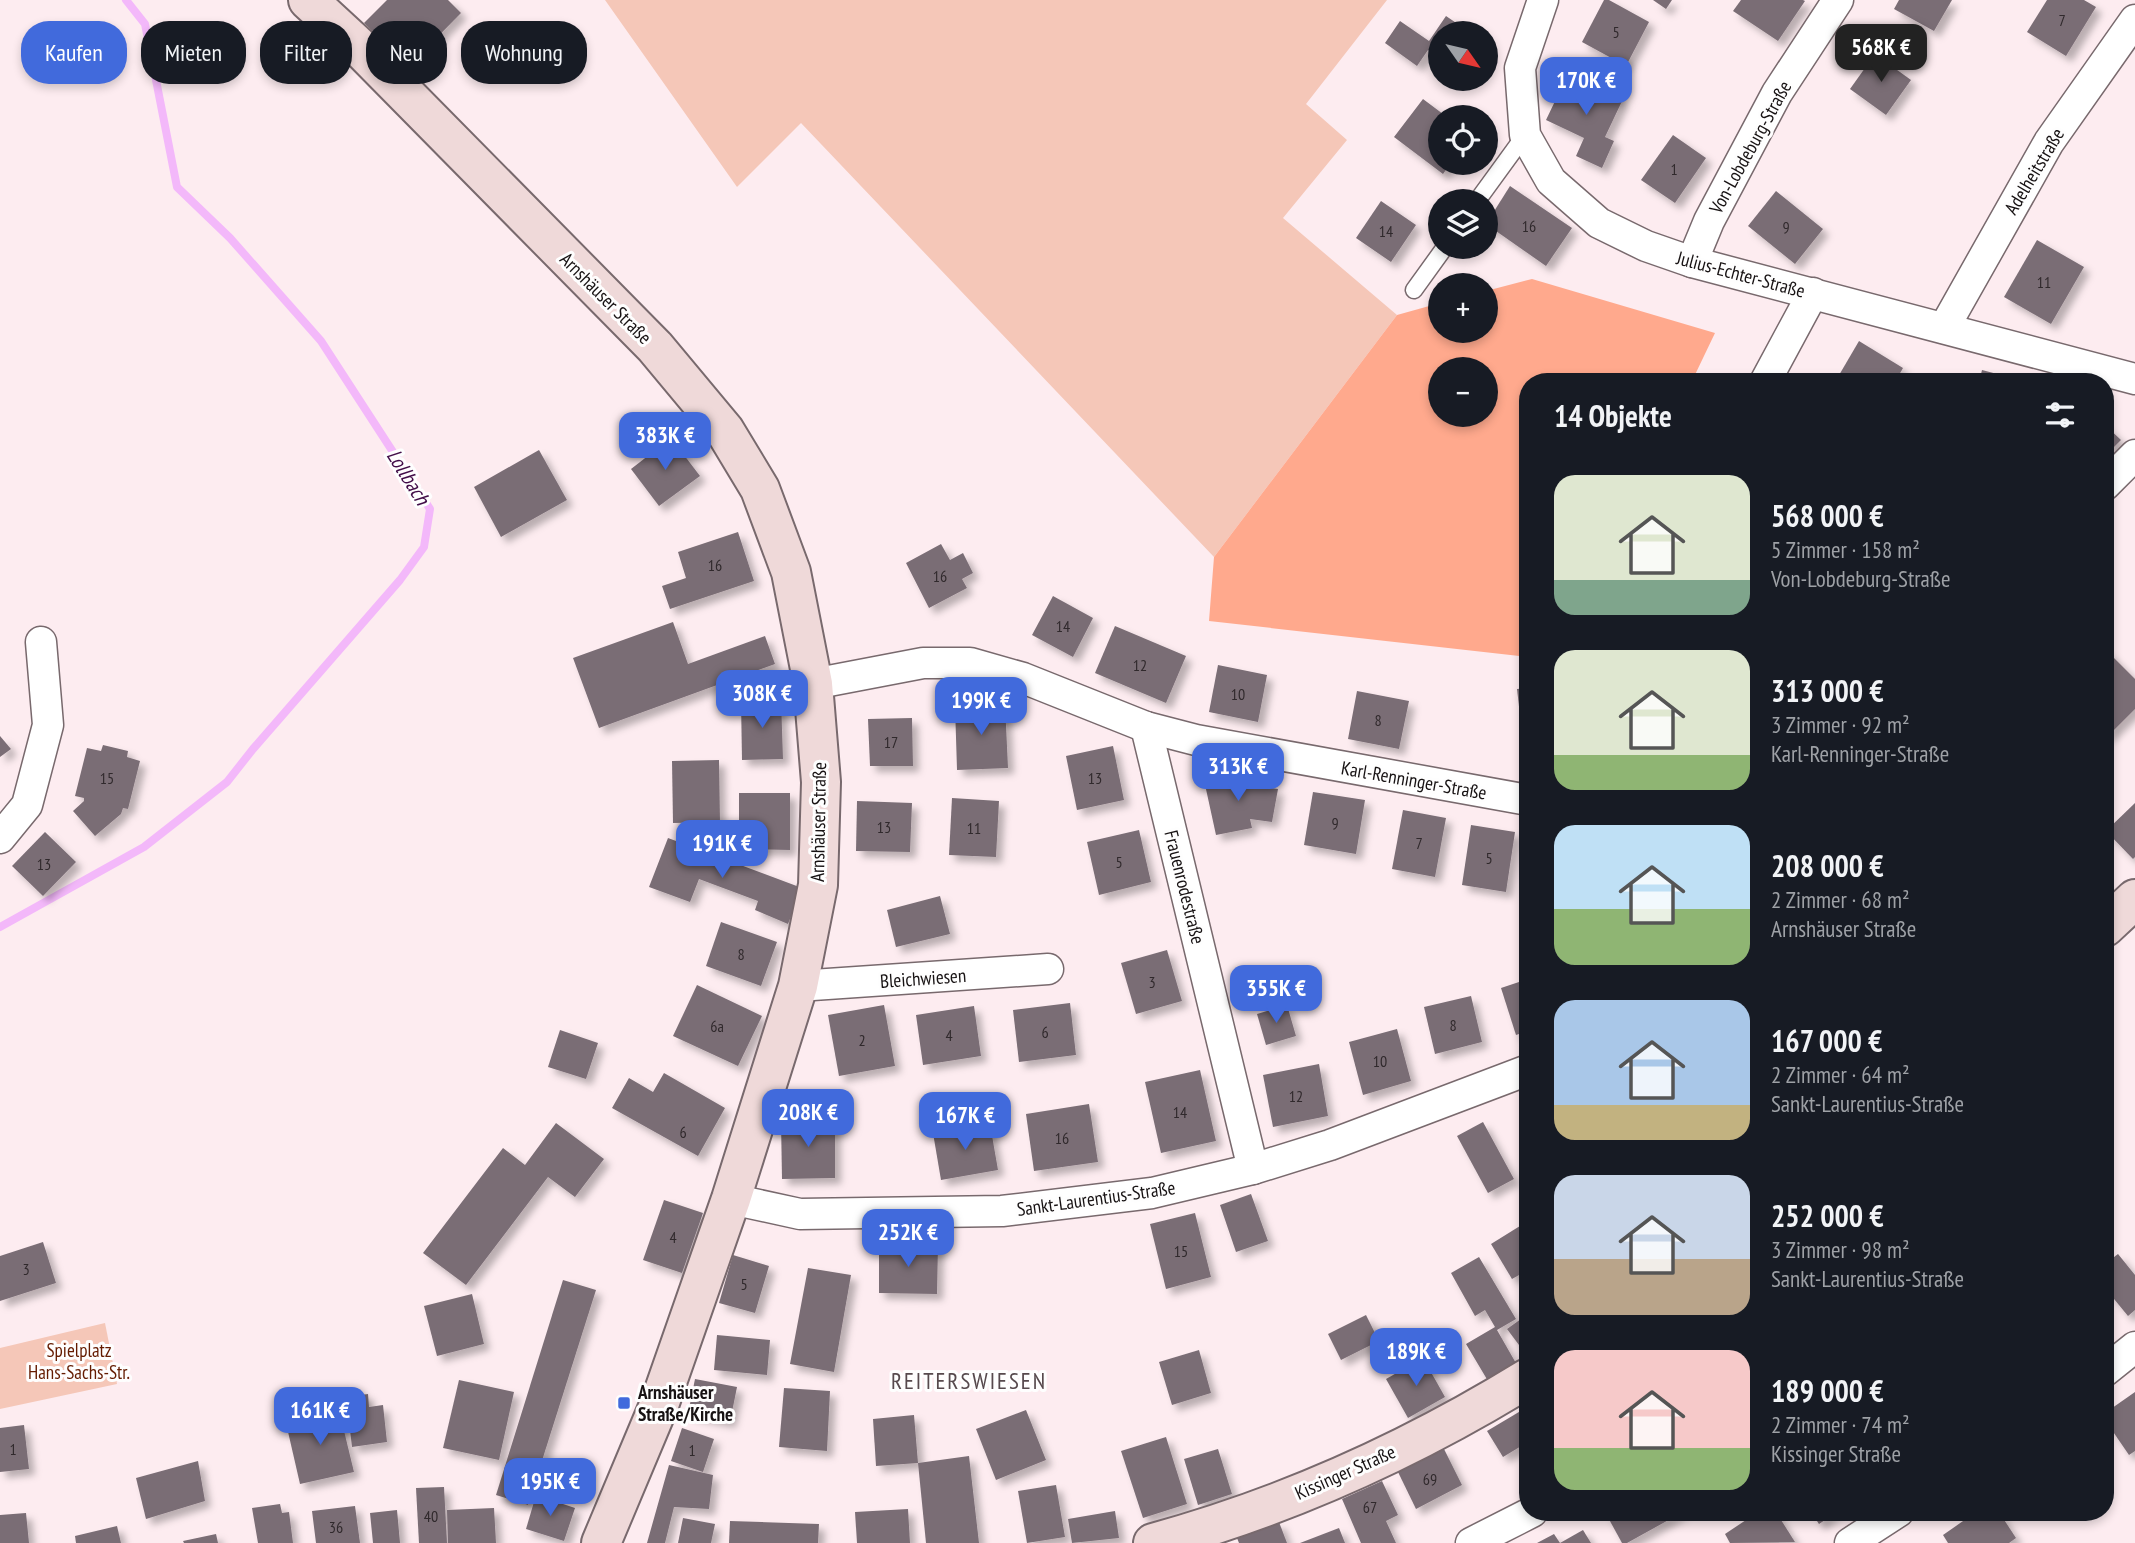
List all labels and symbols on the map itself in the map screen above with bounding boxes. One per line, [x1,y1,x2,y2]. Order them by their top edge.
house number: 7 [2058,10,2066,30]
north arrow [1428,21,1498,91]
house number: 5 [1612,22,1620,42]
pin: 568K € [1824,24,1938,84]
pin: 170K € [1529,58,1643,117]
street label: Von-Lobdeburg-Straße [1703,76,1797,219]
street label: Adelheitstraße [1999,123,2069,219]
house number: 1 [1670,159,1678,179]
house number: 16 [1522,216,1536,236]
house number: 9 [1782,217,1790,237]
house number: 14 [1379,221,1393,241]
street label: Julius-Echter-Straße [1673,245,1808,303]
street label: Arnshäuser Straße [555,247,657,349]
house number: 11 [2037,272,2051,292]
pin: 383K € [608,412,722,472]
water label: Lollbach [381,444,437,511]
house number: 16 [708,555,722,575]
house number: 16 [933,566,947,586]
house number: 14 [1056,616,1070,636]
house number: 12 [1133,655,1147,675]
pin: 308K € [705,670,819,730]
pin: 199K € [924,678,1038,737]
house number: 10 [1231,684,1245,704]
house number: 8 [1374,710,1382,730]
house number: 17 [884,732,898,752]
pin: 313K € [1181,744,1295,803]
street label: Karl-Renninger-Straße [1339,755,1489,805]
street label: Arnshäuser Straße [805,762,831,882]
house number: 15 [100,768,114,788]
house number: 13 [1088,768,1102,788]
house number: 9 [1331,813,1339,833]
house number: 13 [877,817,891,837]
house number: 11 [967,818,981,838]
pin: 191K € [665,820,779,880]
street label: Frauenrodestraße [1159,828,1211,946]
house number: 7 [1415,833,1423,853]
house number: 5 [1485,848,1493,868]
house number: 5 [1115,852,1123,872]
house number: 13 [37,854,51,874]
house number: 8 [737,944,745,964]
street label: Bleichwiesen [879,963,967,993]
pin: 355K € [1219,965,1333,1025]
house number: 3 [1148,972,1156,992]
house number: 8 [1449,1015,1457,1035]
house number: 6a [710,1016,724,1036]
house number: 6 [1041,1022,1049,1042]
house number: 4 [945,1025,953,1045]
house number: 2 [858,1030,866,1050]
house number: 10 [1373,1051,1387,1071]
house number: 12 [1289,1086,1303,1106]
pin: 208K € [751,1090,865,1149]
pin: 167K € [908,1092,1022,1152]
house number: 14 [1173,1102,1187,1122]
house number: 6 [679,1122,687,1142]
house number: 16 [1055,1128,1069,1148]
street label: Sankt-Laurentius-Straße [1015,1175,1177,1221]
pin: 252K € [851,1210,965,1269]
house number: 4 [669,1227,677,1247]
house number: 15 [1174,1241,1188,1261]
house number: 3 [22,1259,30,1279]
house number: 5 [740,1274,748,1294]
pin: 189K € [1359,1328,1473,1388]
park label: Spielplatz Hans-Sachs-Str. [28,1338,130,1384]
district label: REITERSWIESEN [891,1366,1047,1395]
place label: Arnshäuser Straße/Kirche [637,1380,733,1426]
pin: 161K € [263,1388,377,1447]
marker: Arnshäuser Straße/Kirche [616,1395,632,1411]
house number: 1 [9,1439,17,1459]
street label: Kissinger Straße [1291,1439,1399,1505]
house number: 1 [688,1440,696,1460]
pin: 195K € [493,1458,607,1518]
house number: 69 [1423,1469,1437,1489]
house number: 67 [1363,1497,1377,1517]
house number: 40 [424,1506,438,1526]
house number: 36 [329,1517,343,1537]

